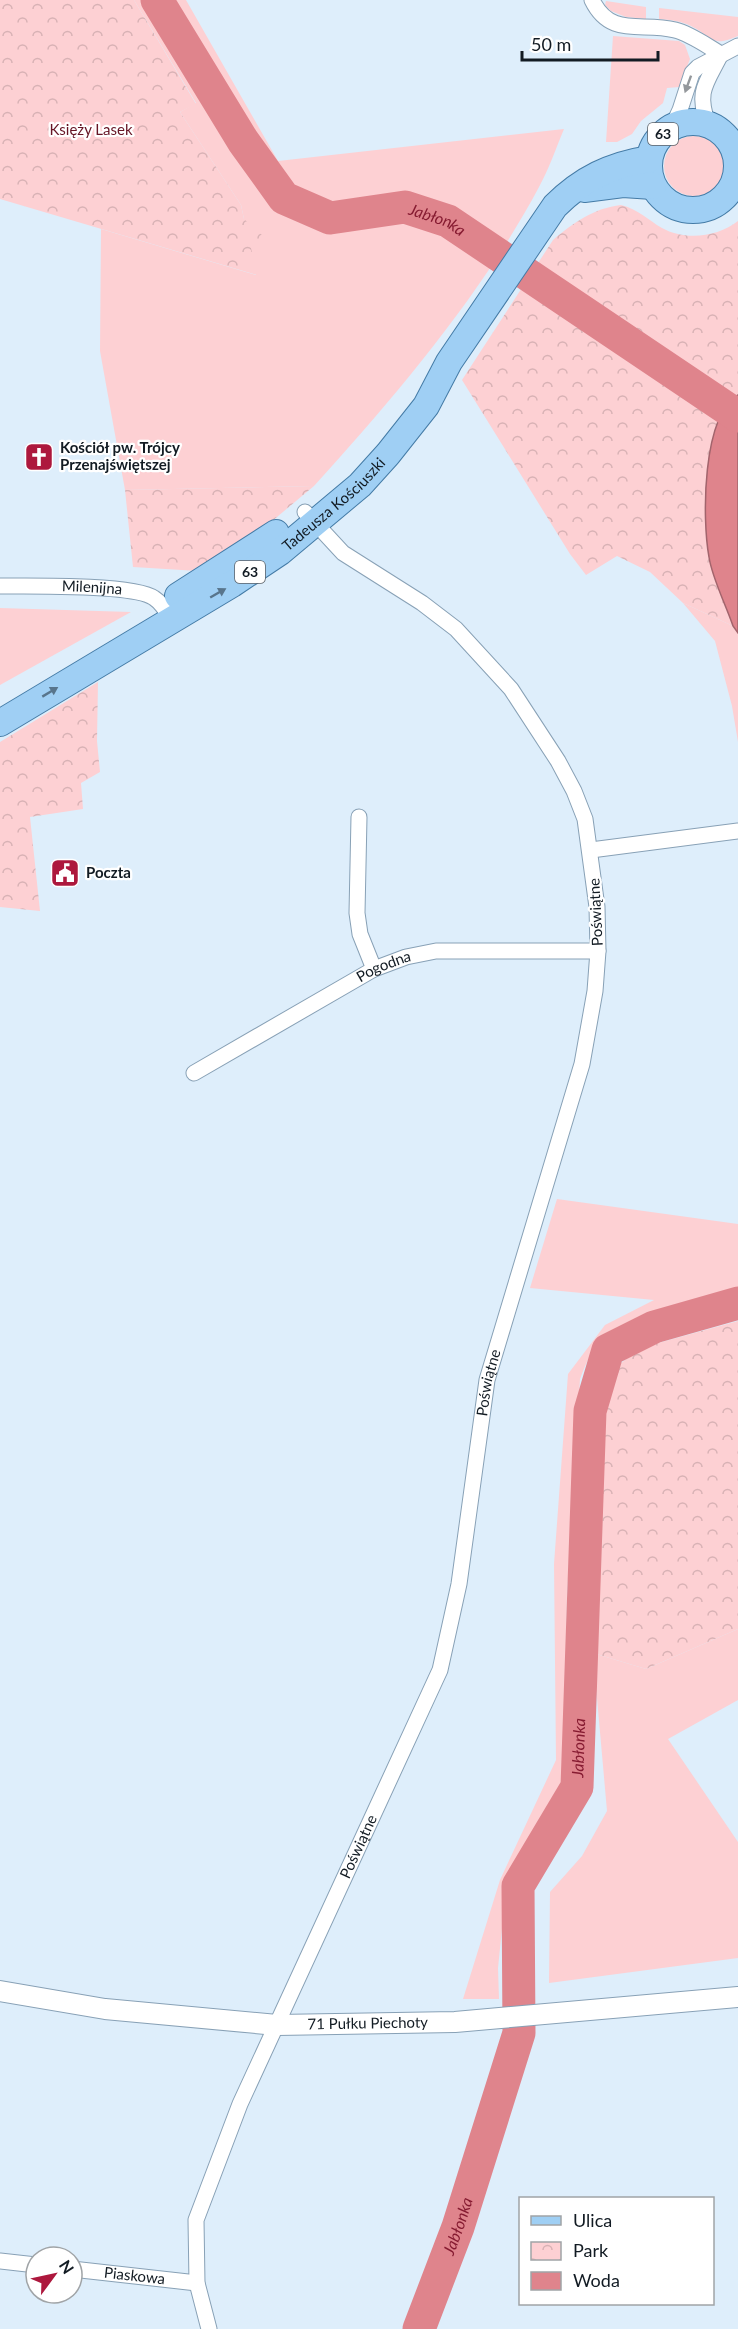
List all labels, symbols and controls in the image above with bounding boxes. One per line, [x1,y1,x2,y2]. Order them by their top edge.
scale bar [522,24,658,62]
text: 50 m [531,33,571,55]
one-way arrow [682,75,692,93]
park label: Księży Lasek [49,120,133,138]
road number: 63 [648,123,678,145]
water label: Jabłonka [406,199,470,239]
place label: Kościół pw. Trójcy Przenajświętszej [60,438,180,473]
church icon: Kościół pw. Trójcy Przenajświętszej [23,441,55,473]
street label: Tadeusza Kościuszki [278,453,388,554]
road number: 63 [235,561,265,583]
street label: Milenijna [62,576,123,598]
one-way arrow [209,588,226,598]
one-way arrow [42,687,58,698]
public building icon: Poczta [49,857,81,889]
place label: Poczta [86,863,131,881]
street label: Poświątne [584,878,606,946]
street label: Pogodna [353,946,412,985]
street label: Poświątne [472,1347,504,1417]
water label: Jabłonka [567,1718,588,1779]
street label: Poświątne [335,1811,380,1881]
street label: 71 Pułku Piechoty [307,2012,428,2032]
water label: Jabłonka [438,2195,476,2258]
legend [519,2197,714,2305]
text: Ulica [573,2209,612,2231]
text: Park [573,2239,609,2261]
north arrow [24,2245,84,2305]
text: N [56,2256,78,2277]
street label: Piaskowa [103,2263,166,2287]
text: Woda [573,2269,620,2291]

